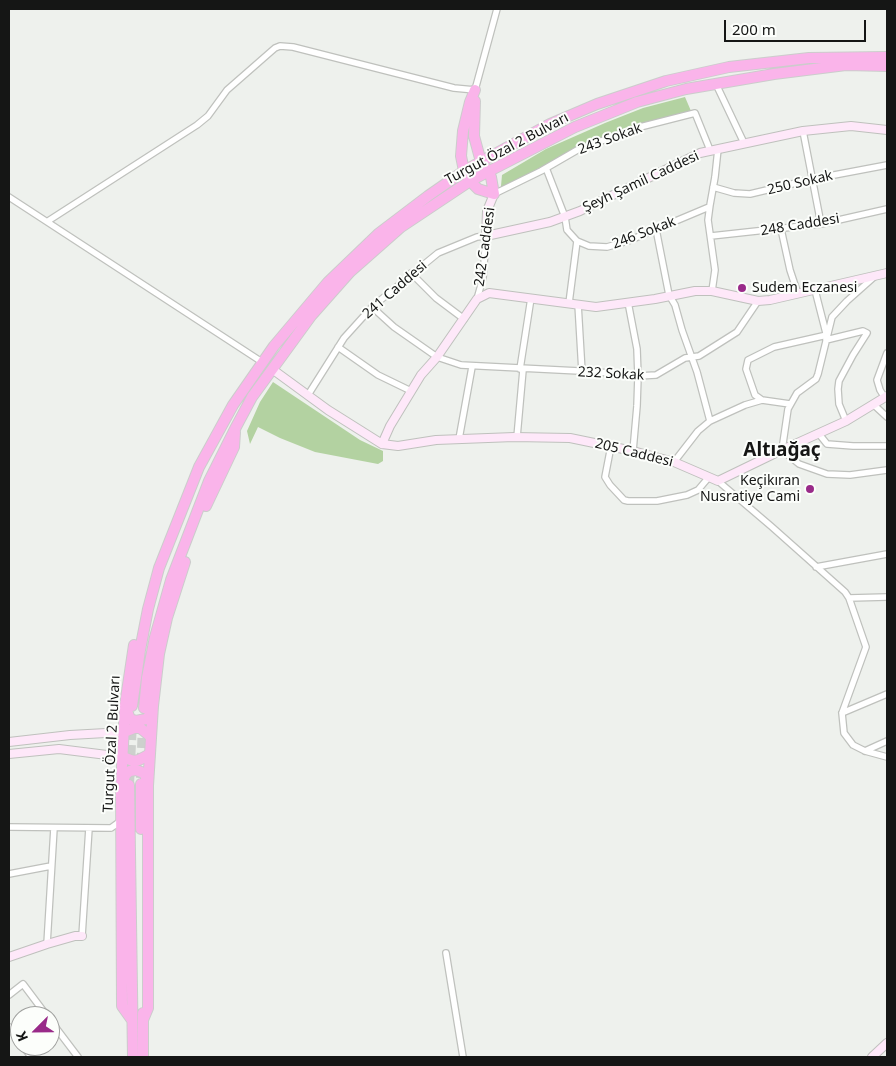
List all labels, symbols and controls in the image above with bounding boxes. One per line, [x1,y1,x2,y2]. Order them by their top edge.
scale bar [726,10,868,42]
text: 200 m [732,19,776,39]
street label: Turgut Özal 2 Bulvarı [442,109,572,189]
street label: 243 Sokak [576,120,644,158]
street label: Şeyh Şamil Caddesi [580,148,702,216]
street label: 250 Sokak [766,167,834,199]
street label: 242 Caddesi [471,206,499,288]
street label: 248 Caddesi [759,210,841,240]
street label: 246 Sokak [610,213,678,253]
street label: 241 Caddesi [359,257,431,323]
place label: Sudem Eczanesi [752,280,857,296]
marker: Sudem Eczanesi [736,282,748,294]
street label: 232 Sokak [577,364,645,384]
street label: 205 Caddesi [593,435,675,471]
district label: Altıağaç [743,440,821,462]
place label: Keçikıran Nusratiye Cami [700,473,800,506]
marker: Keçikıran Nusratiye Cami [804,483,816,495]
street label: Turgut Özal 2 Bulvarı [100,675,124,813]
north arrow [10,1006,60,1056]
text: K [11,1029,32,1045]

